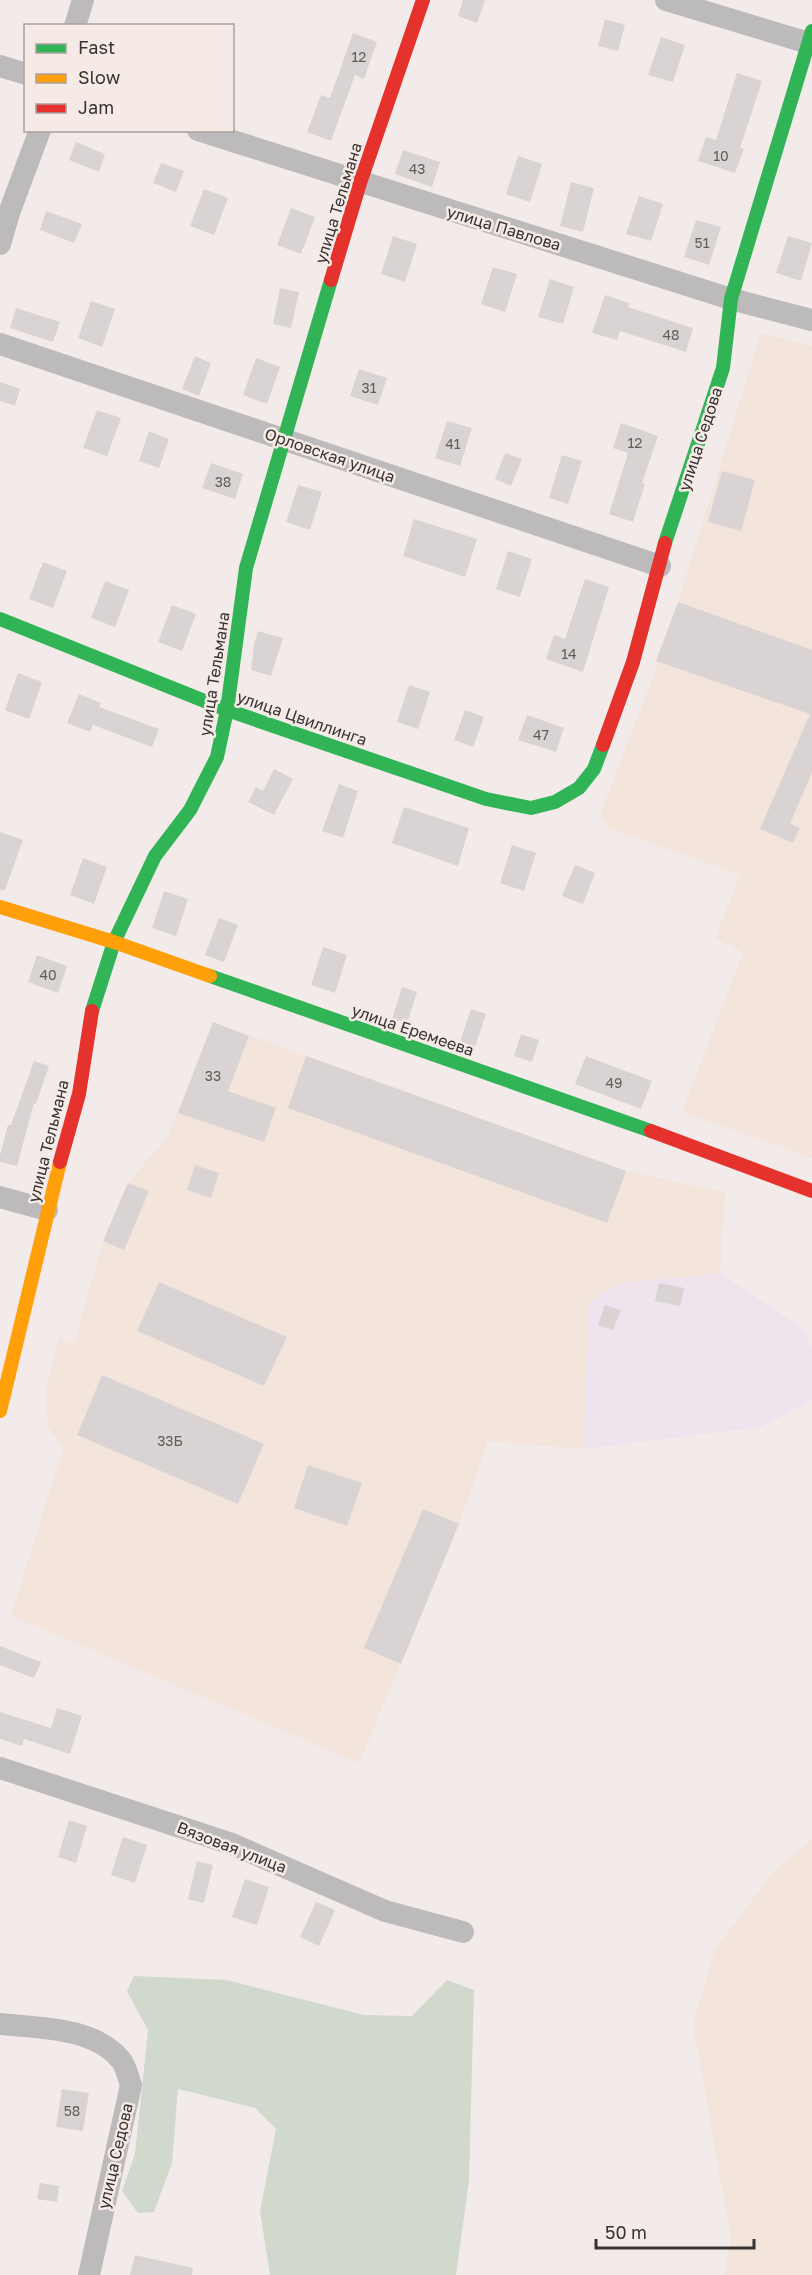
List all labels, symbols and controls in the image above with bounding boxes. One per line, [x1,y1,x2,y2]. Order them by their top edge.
legend [24,24,234,132]
text: Fast [78,36,115,58]
house number: 12 [352,48,366,65]
text: Slow [78,66,121,88]
text: Jam [78,96,114,118]
street label: улица Тельмана [310,140,366,266]
house number: 10 [713,147,729,164]
house number: 43 [409,160,425,177]
street label: улица Павлова [445,201,563,255]
house number: 51 [695,234,710,251]
house number: 48 [662,326,680,343]
house number: 31 [362,379,377,396]
street label: улица Седова [674,384,726,494]
street label: Орловская улица [262,423,398,487]
house number: 12 [628,434,642,451]
house number: 41 [445,435,461,452]
house number: 38 [215,473,231,490]
street label: улица Тельмана [194,610,234,738]
house number: 14 [561,645,577,662]
street label: улица Цвиллинга [234,686,370,750]
house number: 47 [533,726,549,743]
house number: 40 [39,966,57,983]
street label: улица Еремеева [349,1000,477,1060]
house number: 33 [205,1067,221,1084]
house number: 49 [605,1074,623,1091]
street label: улица Тельмана [23,1078,73,1204]
house number: 33Б [157,1432,183,1449]
street label: Вязовая улица [174,1817,290,1877]
street label: улица Седова [93,2101,137,2211]
house number: 58 [64,2102,80,2119]
scale bar [596,2212,754,2250]
text: 50 m [605,2221,647,2243]

